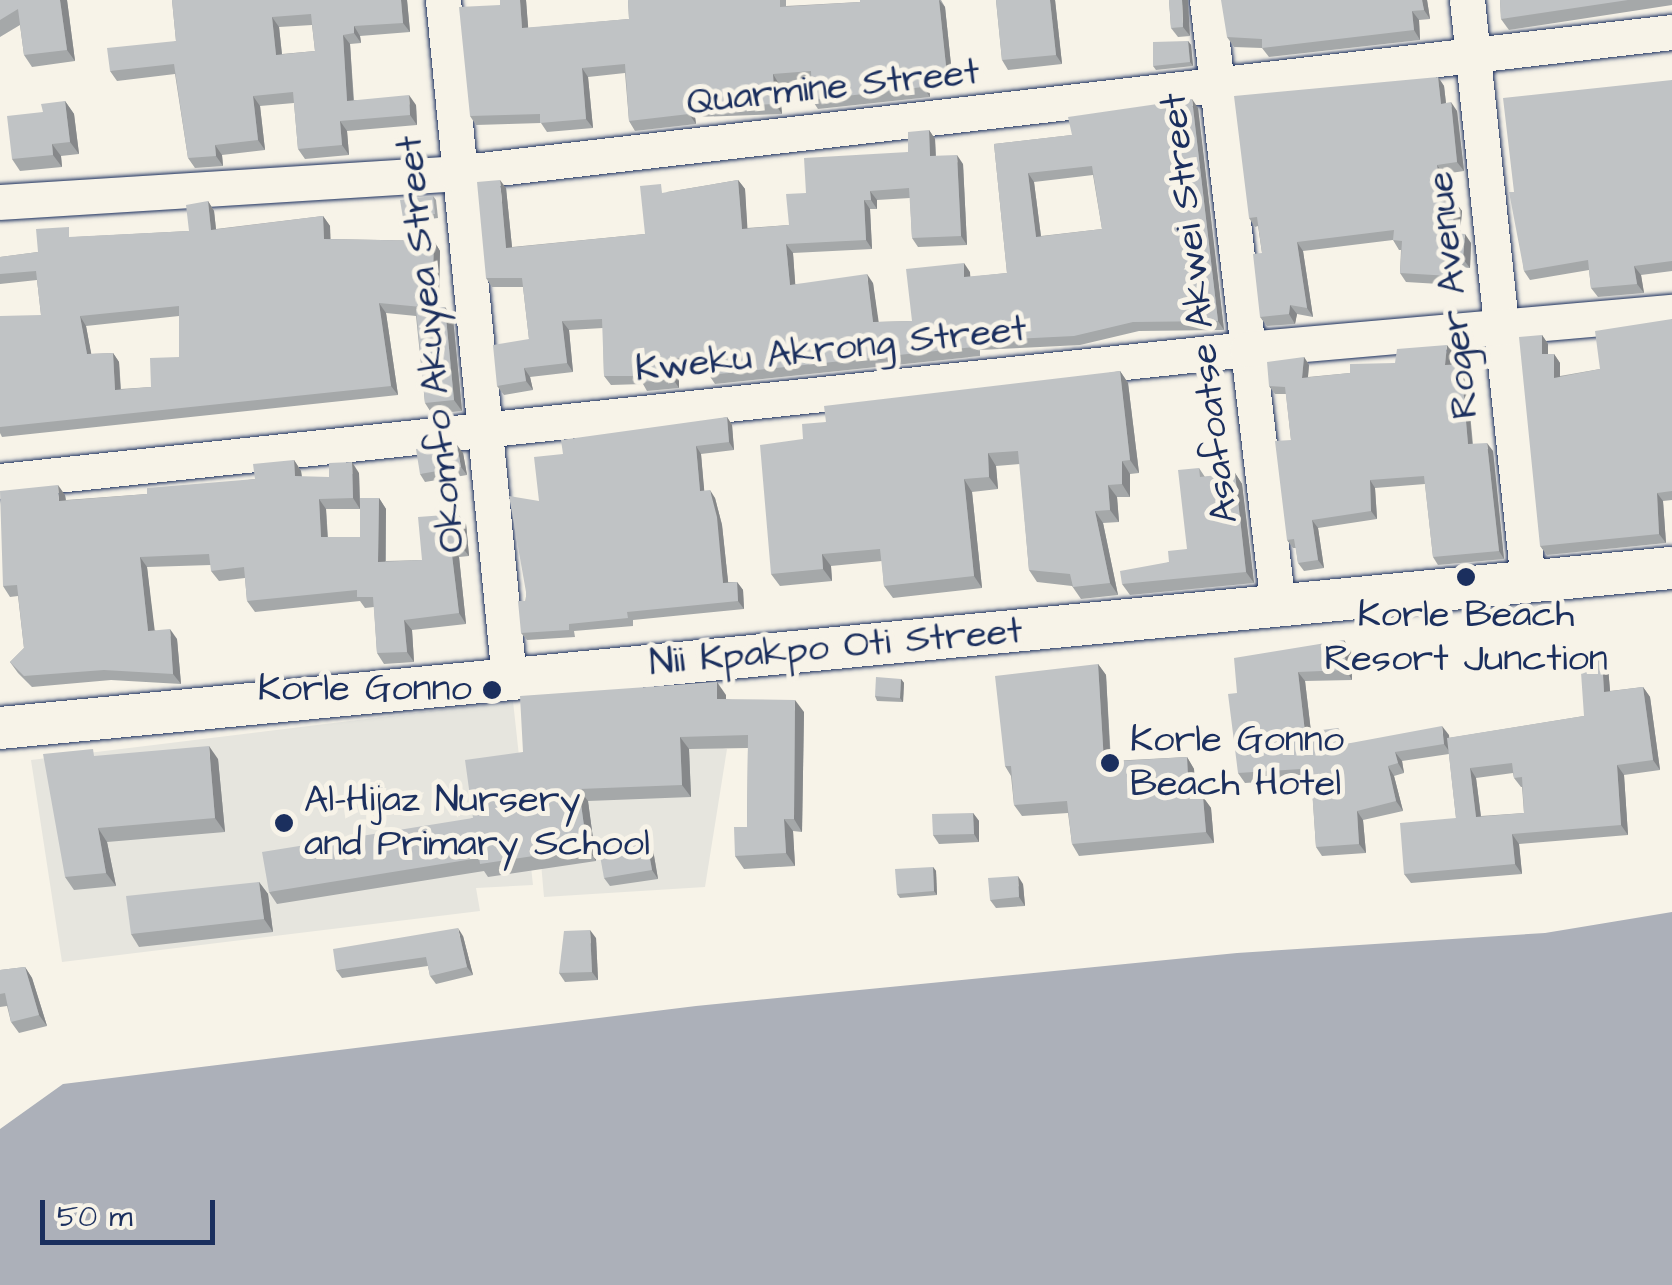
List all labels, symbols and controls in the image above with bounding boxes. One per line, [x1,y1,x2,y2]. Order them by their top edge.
street label: Quarmine Street [684,50,982,126]
street label: Asafoatse Akwei Street [1151,90,1249,526]
street label: Okomfo Akuyea Street [387,133,477,555]
street label: Roger Avenue [1418,169,1490,421]
street label: Kweku Akrong Street [633,307,1029,393]
marker: Korle Beach Resort Junction [1455,566,1477,588]
place label: Korle Beach Resort Junction [1324,593,1608,682]
street label: Nii Kpakpo Oti Street [648,609,1024,687]
place label: Korle Gonno [258,667,472,713]
marker: Korle Gonno [481,679,503,701]
place label: Korle Gonno Beach Hotel [1130,718,1344,808]
marker: Korle Gonno Beach Hotel [1099,752,1121,774]
place label: Al-Hijaz Nursery and Primary School [304,778,650,868]
marker: Al-Hijaz Nursery and Primary School [273,812,295,834]
scale bar [45,1180,220,1242]
text: 50 m [57,1196,133,1238]

